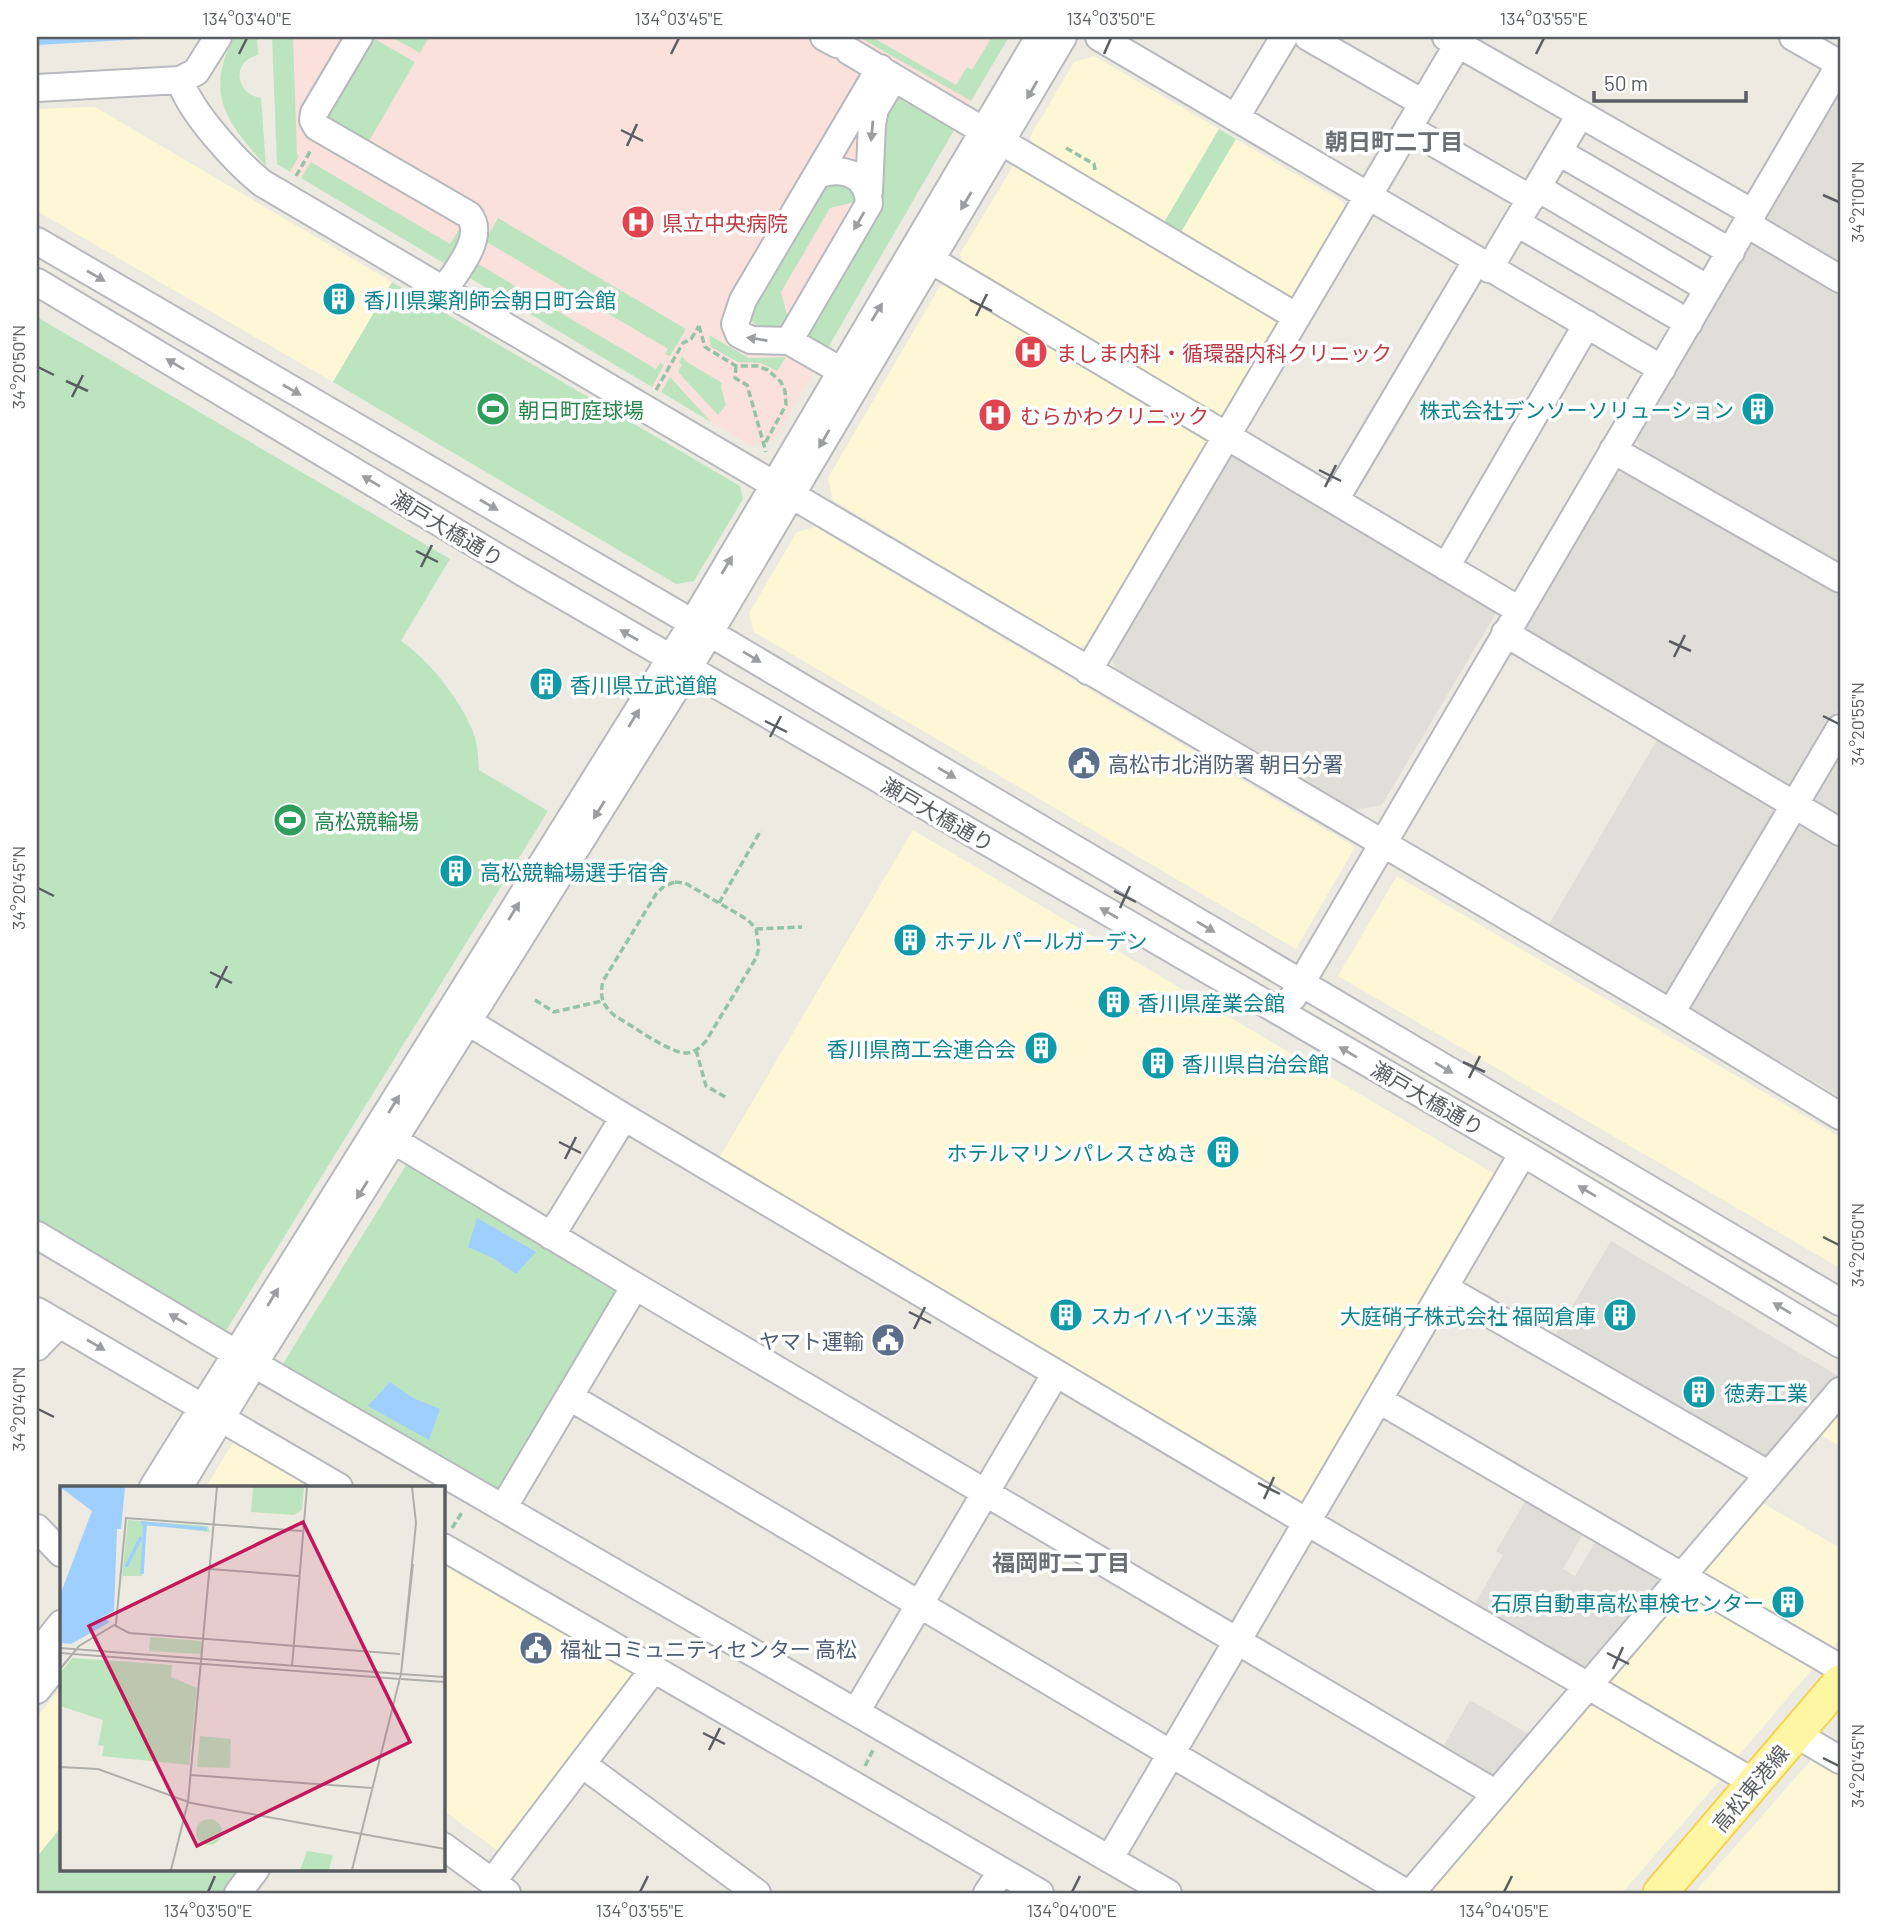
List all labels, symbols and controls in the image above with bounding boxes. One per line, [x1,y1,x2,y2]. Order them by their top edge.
text: 134°03'40"E [202,7,292,29]
text: 134°03'45"E [635,7,723,29]
text: 134°03'50"E [1066,7,1156,29]
text: 134°03'55"E [1500,7,1588,29]
scale bar [1594,60,1746,104]
text: 50 m [1604,70,1648,95]
one-way arrow [1026,80,1038,99]
one-way arrow [866,120,877,142]
district label: 朝日町二丁目 [1325,127,1463,155]
text: 34°21'00"N [1846,161,1868,243]
one-way arrow [960,192,972,211]
hospital icon: 県立中央病院 [619,203,657,241]
place label: 県立中央病院 [662,210,788,235]
one-way arrow [853,211,865,230]
one-way arrow [86,269,105,282]
building icon: 香川県薬剤師会朝日町会館 [320,280,358,318]
place label: 香川県薬剤師会朝日町会館 [364,287,616,312]
one-way arrow [870,303,883,322]
text: 34°20'50"N [7,325,29,409]
one-way arrow [746,333,768,344]
hospital icon: ましま内科・循環器内科クリニック [1012,333,1050,371]
place label: ましま内科・循環器内科クリニック [1056,340,1392,365]
one-way arrow [166,358,185,371]
one-way arrow [283,384,302,396]
sports icon: 朝日町庭球場 [474,390,512,428]
building icon: 株式会社デンソーソリューション [1739,390,1777,428]
hospital icon: むらかわクリニック [976,396,1014,434]
place label: 朝日町庭球場 [518,397,644,422]
place label: 株式会社デンソーソリューション [1419,397,1734,422]
place label: むらかわクリニック [1020,403,1209,428]
one-way arrow [818,430,830,449]
one-way arrow [361,475,380,487]
street label: 瀬戸大橋通り [388,485,508,571]
one-way arrow [479,498,499,510]
one-way arrow [721,555,734,574]
one-way arrow [620,628,639,641]
one-way arrow [742,651,761,664]
building icon: 香川県立武道館 [527,665,565,703]
place label: 香川県立武道館 [570,672,717,697]
text: 34°20'55"N [1846,682,1868,766]
one-way arrow [628,708,641,727]
public building icon: 高松市北消防署 朝日分署 [1065,744,1103,782]
place label: 高松市北消防署 朝日分署 [1108,751,1343,776]
one-way arrow [938,767,957,780]
street label: 瀬戸大橋通り [877,772,999,856]
one-way arrow [593,800,606,819]
sports icon: 高松競輪場 [271,801,309,839]
place label: 高松競輪場 [314,808,419,833]
text: 34°20'45"N [7,846,29,930]
building icon: 高松競輪場選手宿舎 [437,852,475,890]
place label: 高松競輪場選手宿舎 [480,859,669,884]
one-way arrow [507,901,520,920]
one-way arrow [1099,907,1118,919]
building icon: ホテル パールガーデン [891,921,929,959]
one-way arrow [1197,921,1216,933]
place label: ホテル パールガーデン [934,928,1148,953]
building icon: 香川県産業会館 [1095,983,1133,1021]
place label: 香川県産業会館 [1138,990,1285,1015]
building icon: 香川県商工会連合会 [1022,1029,1060,1067]
place label: 香川県商工会連合会 [827,1036,1016,1061]
building icon: 香川県自治会館 [1139,1044,1177,1082]
one-way arrow [1338,1046,1358,1059]
place label: 香川県自治会館 [1182,1051,1329,1076]
street label: 瀬戸大橋通り [1367,1056,1489,1140]
one-way arrow [1435,1062,1454,1074]
one-way arrow [387,1094,400,1113]
building icon: ホテルマリンパレスさぬき [1204,1133,1242,1171]
place label: ホテルマリンパレスさぬき [946,1140,1198,1165]
one-way arrow [356,1180,369,1199]
one-way arrow [1577,1185,1596,1198]
text: 34°20'50"N [1846,1203,1868,1287]
one-way arrow [266,1287,279,1306]
building icon: スカイハイツ玉藻 [1047,1296,1085,1334]
building icon: 大庭硝子株式会社 福岡倉庫 [1601,1296,1639,1334]
one-way arrow [1772,1302,1791,1315]
place label: スカイハイツ玉藻 [1090,1303,1257,1328]
place label: 大庭硝子株式会社 福岡倉庫 [1340,1303,1596,1328]
one-way arrow [168,1313,187,1326]
public building icon: ヤマト運輸 [869,1321,907,1359]
place label: ヤマト運輸 [759,1328,864,1353]
one-way arrow [86,1339,105,1352]
text: 34°20'40"N [7,1366,29,1452]
building icon: 徳寿工業 [1680,1373,1718,1411]
place label: 徳寿工業 [1724,1380,1808,1405]
inset map [60,1486,444,1870]
district label: 福岡町二丁目 [992,1548,1130,1576]
building icon: 石原自動車高松車検センター [1769,1583,1807,1621]
place label: 石原自動車高松車検センター [1491,1590,1764,1615]
public building icon: 福祉コミュニティセンター 高松 [517,1629,555,1667]
place label: 福祉コミュニティセンター 高松 [560,1636,857,1661]
text: 34°20'45"N [1846,1724,1868,1808]
street label: 高松東港線 [1707,1740,1793,1836]
text: 134°03'50"E [163,1899,253,1921]
text: 134°03'55"E [596,1899,684,1921]
text: 134°04'00"E [1027,1899,1117,1921]
text: 134°04'05"E [1459,1899,1549,1921]

